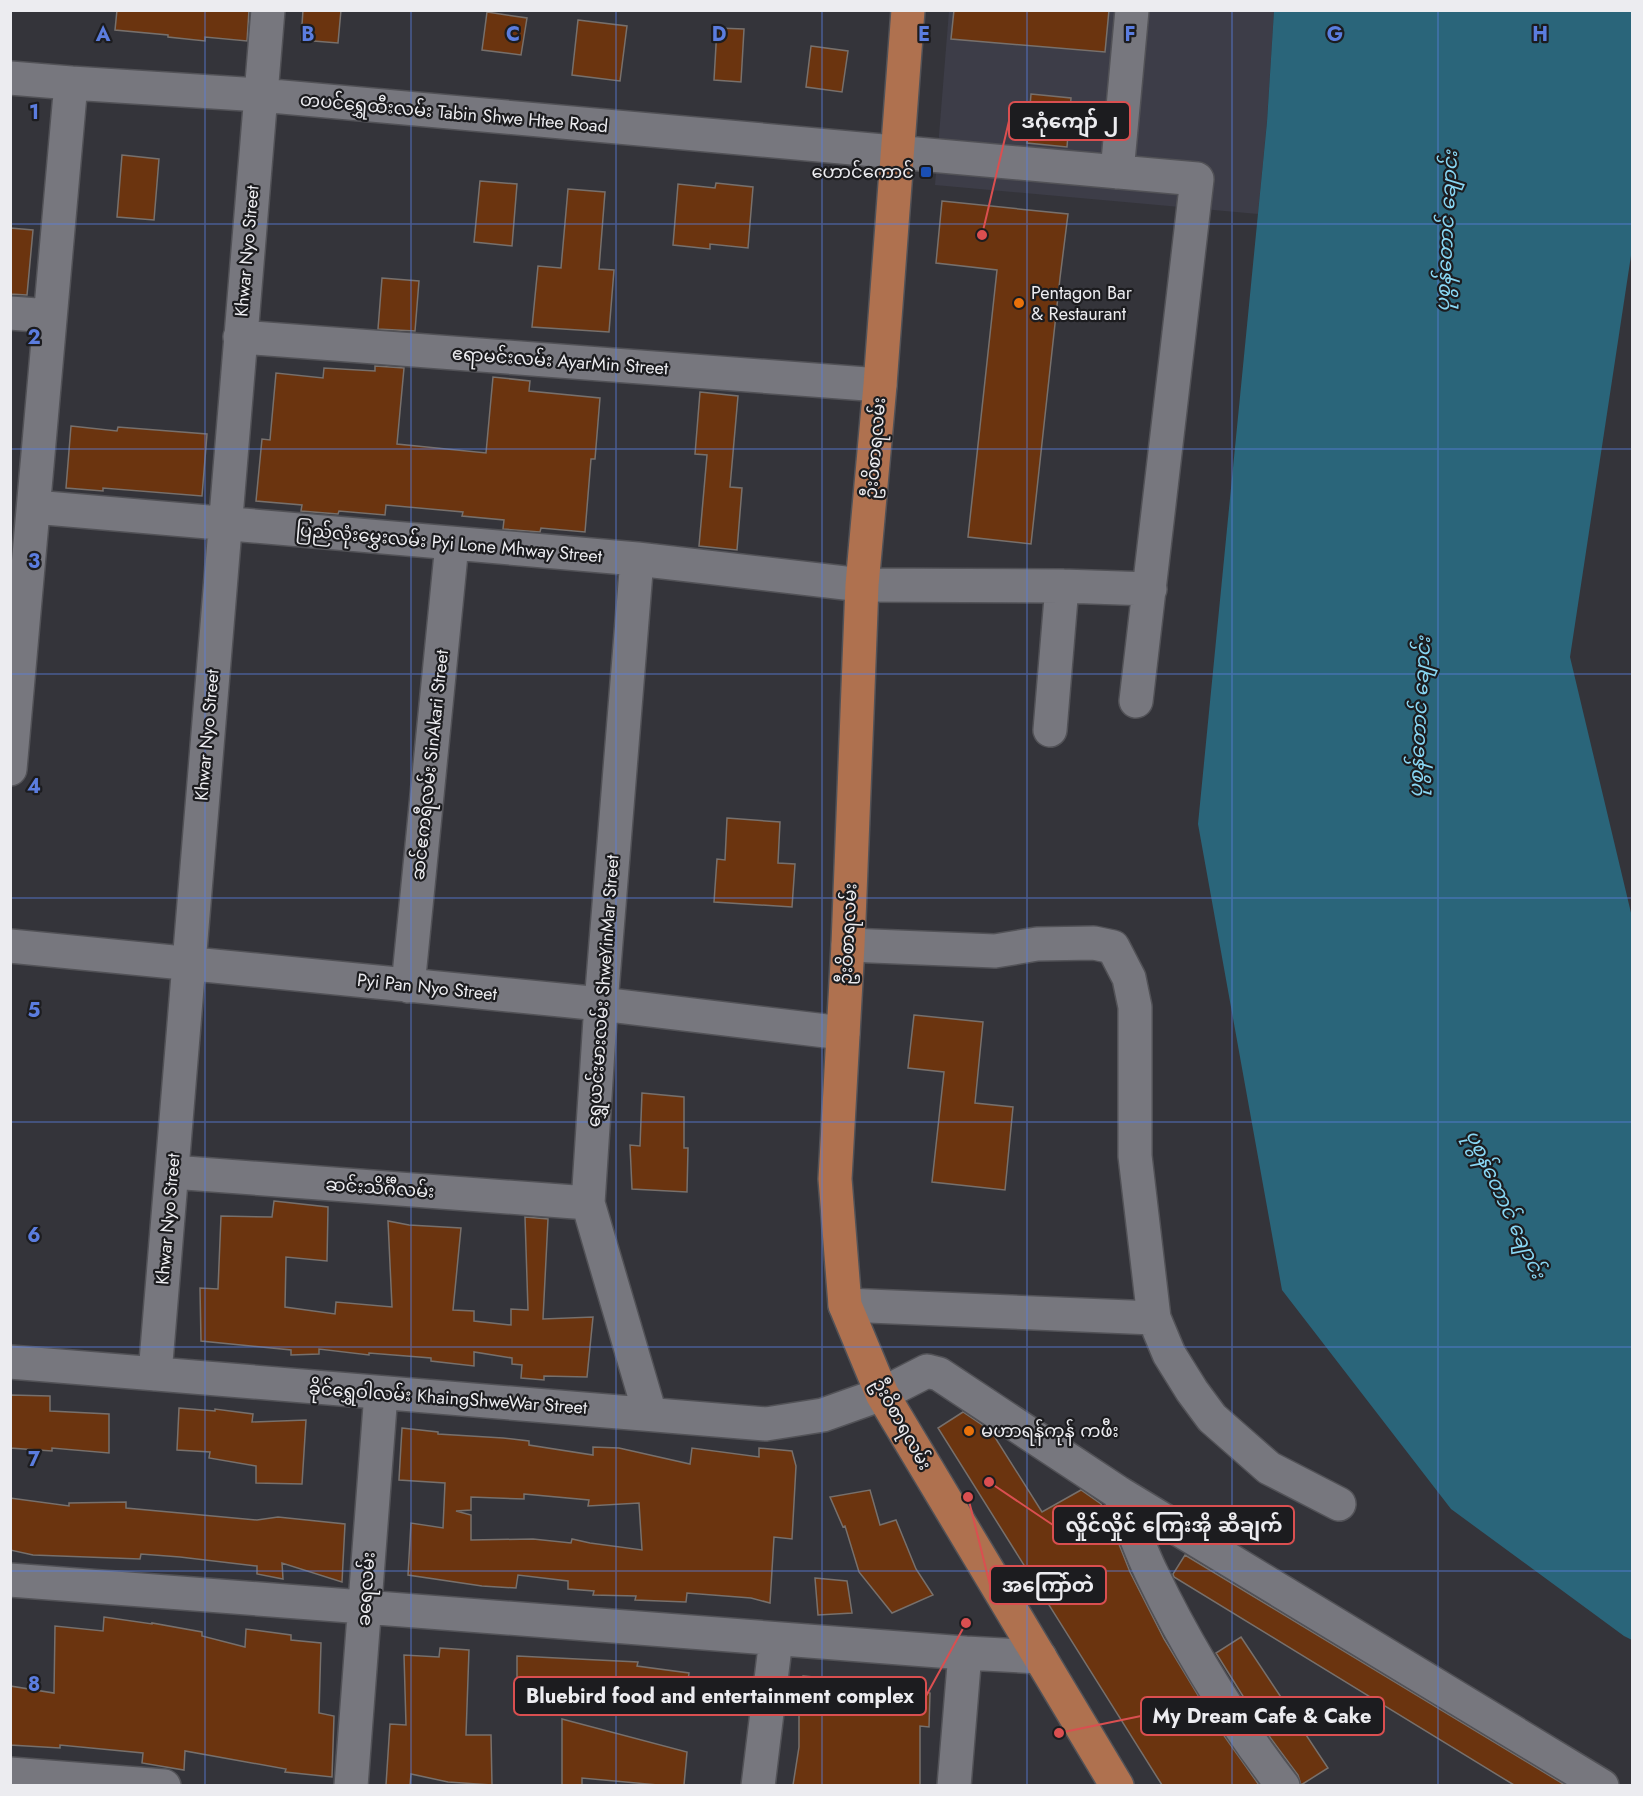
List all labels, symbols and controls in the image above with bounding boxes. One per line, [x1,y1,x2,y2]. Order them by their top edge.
text: A [95,20,111,49]
text: B [301,20,315,49]
text: C [506,20,520,49]
text: D [712,20,726,49]
text: E [918,20,930,49]
text: F [1124,20,1136,49]
text: G [1327,20,1343,49]
text: H [1532,20,1548,49]
street label: တပင်ရွှေထီးလမ်း Tabin Shwe Htee Road [299,86,609,141]
text: 1 [29,98,39,127]
callout: ဒဂုံကျော် ၂ [1009,102,1130,140]
text: ဒဂုံကျော် ၂ [1022,107,1118,138]
water label: ပုစွန်တောင် ချောင်း [1428,149,1467,312]
place label: ဟောင်ကောင် [812,159,914,185]
marker: ဟောင်ကောင် [919,165,933,179]
street label: Khwar Nyo Street [228,184,266,318]
place label: Pentagon Bar & Restaurant [1031,280,1133,327]
marker: Pentagon Bar & Restaurant [1012,296,1026,310]
text: 2 [27,323,41,352]
street label: ဧရာမင်းလမ်း AyarMin Street [451,340,670,384]
street label: ဦးဝိစာရလမ်း [857,396,894,500]
street label: ပြည်လုံးမွှေးလမ်း Pyi Lone Mhway Street [295,517,604,571]
text: 3 [28,547,40,576]
water label: ပုစွန်တောင် ချောင်း [1401,635,1440,798]
street label: ဆင်ဧကရီလမ်း SinAkari Street [404,648,457,882]
street label: Khwar Nyo Street [188,668,226,802]
text: 4 [27,772,41,801]
street label: ရွှေယင်းမားလမ်း ShweYinMar Street [581,853,628,1128]
street label: ဦးဝိစာရလမ်း [831,883,866,986]
street label: Pyi Pan Nyo Street [356,967,499,1007]
text: 5 [28,996,41,1025]
water label: ပုစွန်တောင် ချောင်း [1456,1125,1553,1285]
street label: Khwar Nyo Street [149,1152,187,1286]
street label: ဆင်းသိင်္ဂီလမ်း [325,1170,435,1205]
text: 6 [27,1221,41,1250]
street label: ဦးဝိစာရလမ်း [864,1373,939,1476]
street label: ခိုင်ရွှေဝါလမ်း KhaingShweWar Street [308,1374,589,1423]
place label: မဟာရန်ကုန် ကဖီး [981,1417,1119,1446]
marker: မဟာရန်ကုန် ကဖီး [962,1424,976,1438]
text: 7 [28,1445,41,1474]
callout: လှိုင်လှိုင် ကြေးအို ဆီချက် [1053,1506,1294,1544]
text: လှိုင်လှိုင် ကြေးအို ဆီချက် [1066,1511,1282,1542]
street label: ခရေလမ်း [350,1551,384,1627]
callout: အကြော်တဲ [990,1566,1106,1604]
text: အကြော်တဲ [1002,1571,1094,1601]
text: 8 [28,1670,40,1699]
callout: Bluebird food and entertainment complex [514,1677,926,1715]
text: Bluebird food and entertainment complex [526,1682,914,1711]
callout: My Dream Cafe & Cake [1141,1697,1384,1735]
text: My Dream Cafe & Cake [1152,1702,1372,1731]

